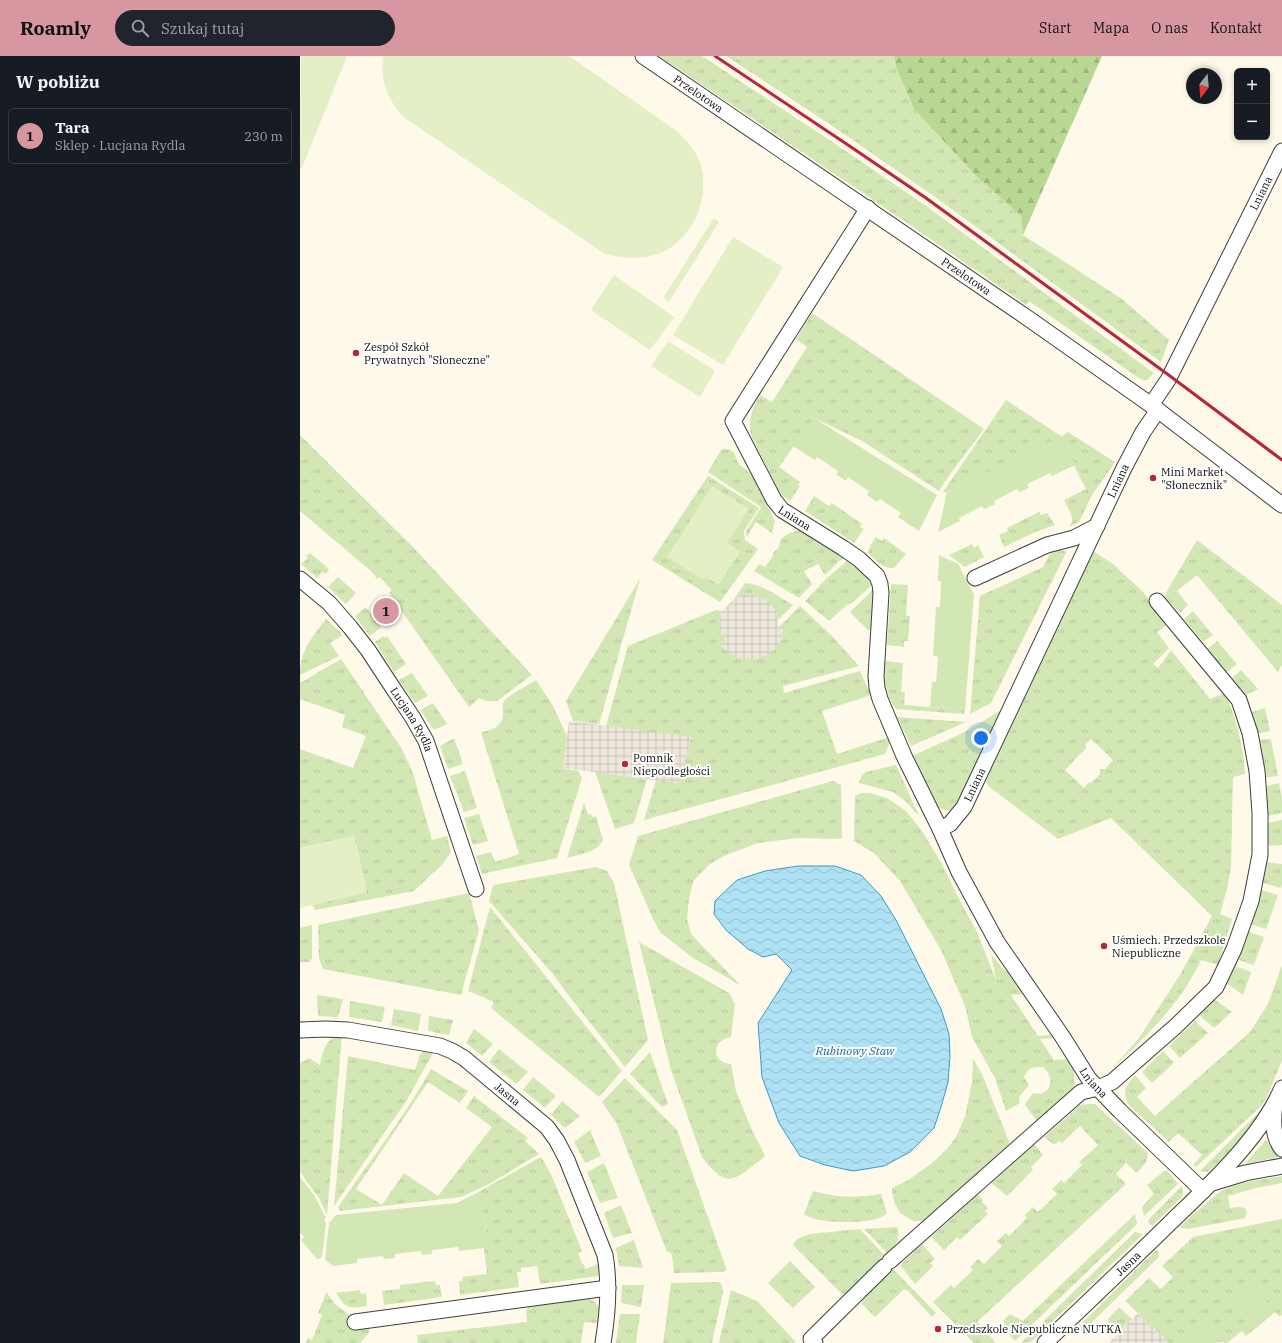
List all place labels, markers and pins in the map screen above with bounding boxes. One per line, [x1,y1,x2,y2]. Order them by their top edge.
place label: Zespół Szkół Prywatnych "Słoneczne" [364,340,490,367]
marker: Zespół Szkół Prywatnych "Słoneczne" [351,348,361,358]
place label: Mini Market "Słonecznik" [1161,465,1227,492]
marker: Mini Market "Słonecznik" [1148,473,1158,483]
pin: 1 [373,596,399,626]
place label: Pomnik Niepodległości [633,751,711,778]
marker: Pomnik Niepodległości [620,759,630,769]
place label: Uśmiech. Przedszkole Niepubliczne [1112,933,1226,960]
marker: Uśmiech. Przedszkole Niepubliczne [1099,941,1109,951]
place label: Przedszkole Niepubliczne NUTKA [946,1322,1122,1336]
marker: Przedszkole Niepubliczne NUTKA [933,1324,943,1334]

